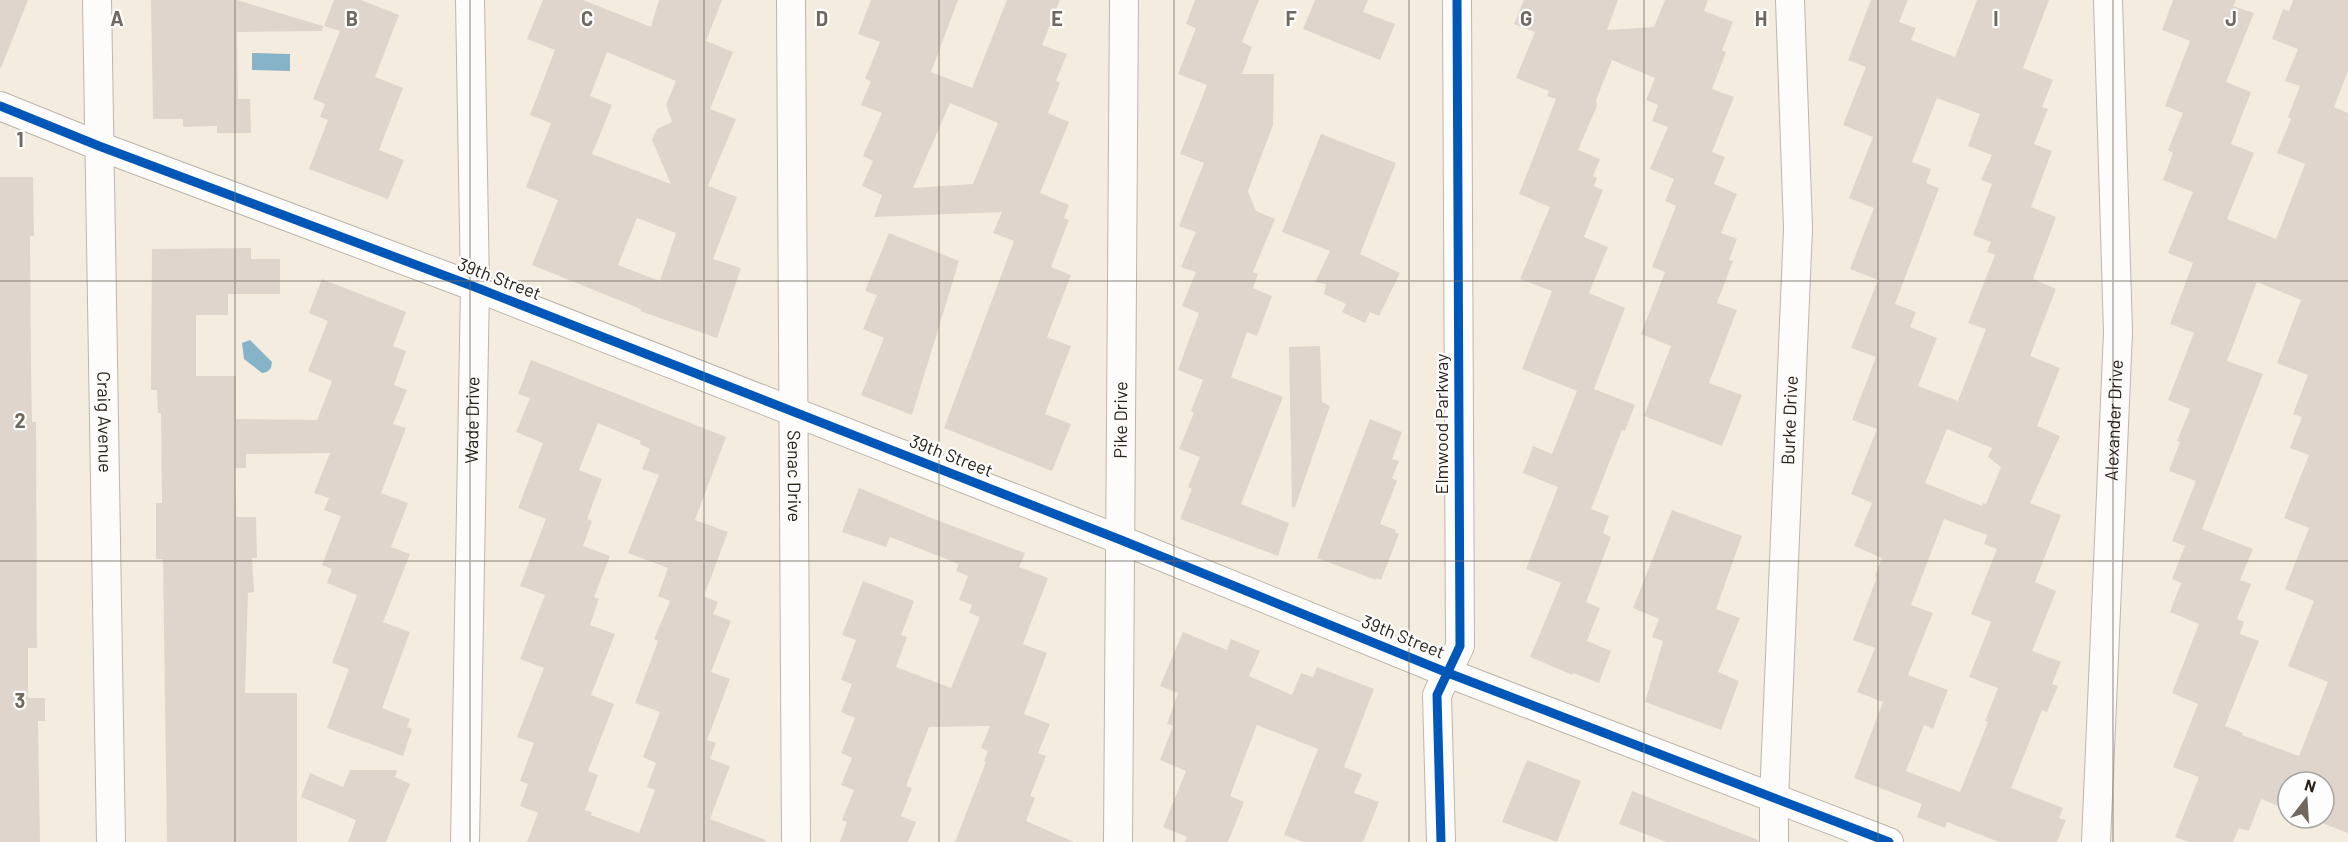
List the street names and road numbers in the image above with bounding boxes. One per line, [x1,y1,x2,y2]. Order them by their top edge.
street label: 39th Street [454,252,544,304]
street label: Elmwood Parkway [1430,353,1452,495]
street label: Alexander Drive [2100,359,2127,482]
street label: Craig Avenue [93,371,117,473]
street label: Burke Drive [1776,375,1802,465]
street label: Wade Drive [460,376,483,464]
street label: Pike Drive [1109,381,1131,459]
street label: 39th Street [906,429,996,481]
street label: Senac Drive [784,430,806,522]
street label: 39th Street [1359,609,1448,663]

